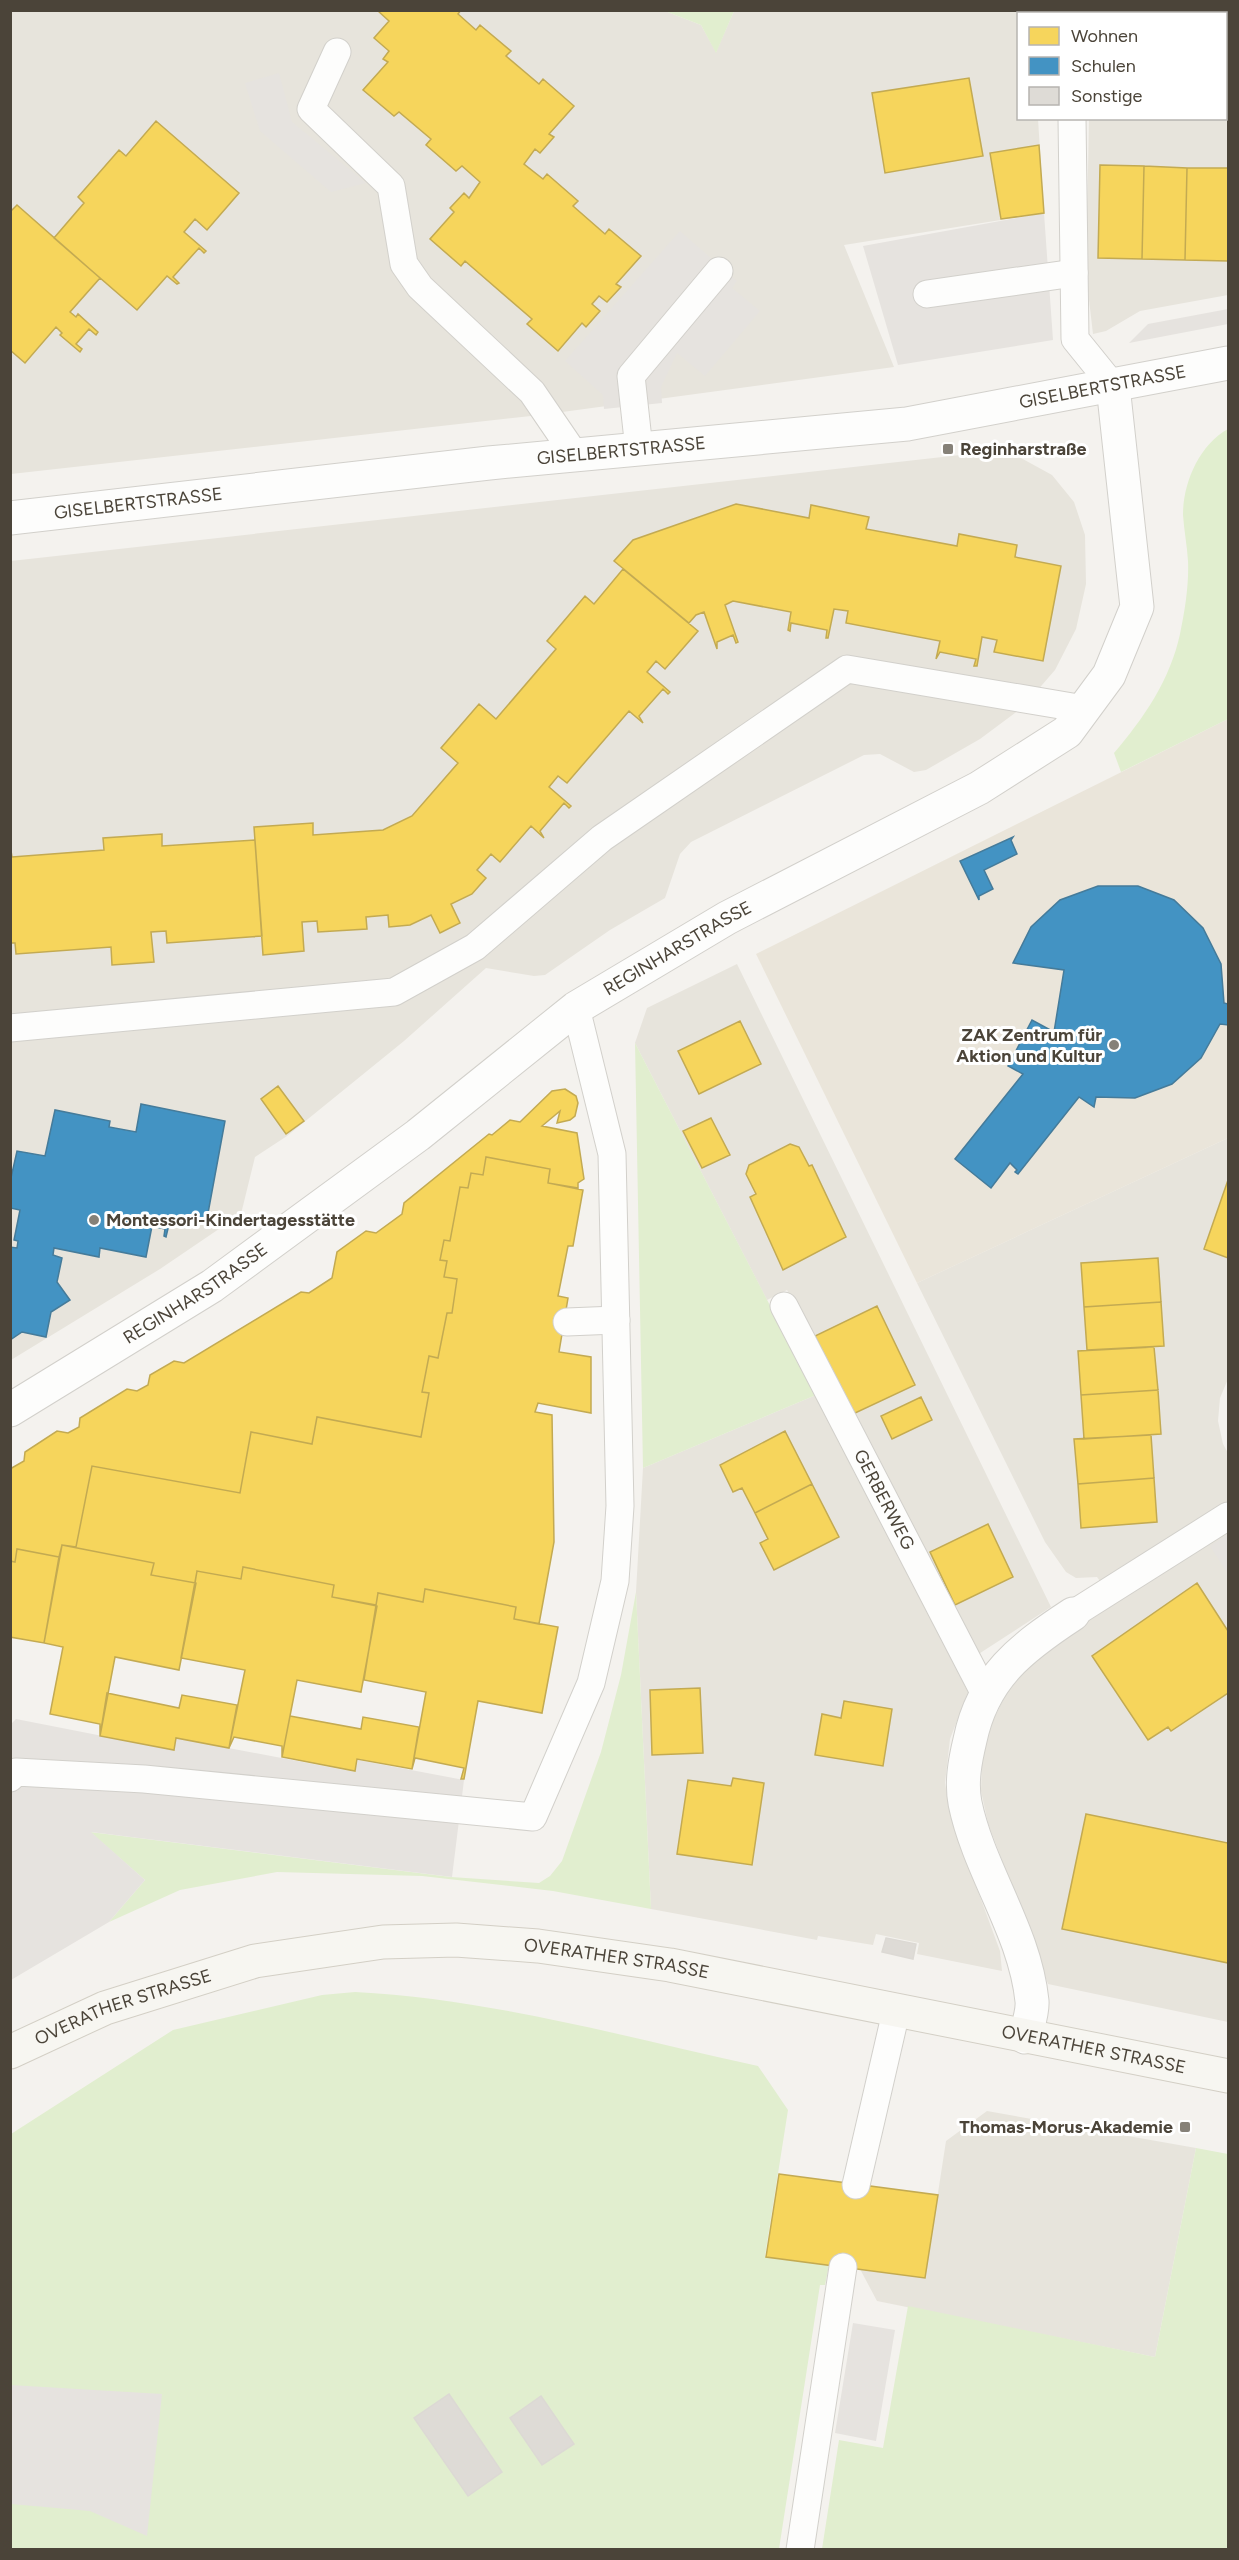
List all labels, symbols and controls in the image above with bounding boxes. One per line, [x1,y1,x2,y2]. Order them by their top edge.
legend [1017,12,1227,120]
text: Wohnen [1071,25,1138,47]
text: Schulen [1071,55,1136,77]
text: Sonstige [1071,85,1142,107]
street label: GISELBERTSTRASSE [1017,360,1188,413]
street label: GISELBERTSTRASSE [536,432,707,469]
place label: Reginharstraße [960,438,1087,460]
marker: Reginharstraße [941,442,955,456]
street label: GISELBERTSTRASSE [53,483,224,524]
street label: REGINHARSTRASSE [599,896,755,1000]
place label: ZAK Zentrum für Aktion und Kultur [956,1024,1102,1067]
marker: ZAK Zentrum für Aktion und Kultur [1107,1038,1121,1052]
place label: Montessori-Kindertagesstätte [106,1209,355,1231]
marker: Montessori-Kindertagesstätte [87,1213,101,1227]
street label: REGINHARSTRASSE [119,1238,272,1349]
street label: GERBERWEG [849,1446,920,1554]
street label: OVERATHER STRASSE [523,1934,711,1984]
street label: OVERATHER STRASSE [31,1964,214,2050]
street label: OVERATHER STRASSE [1000,2020,1188,2078]
place label: Thomas-Morus-Akademie [959,2116,1173,2138]
marker: Thomas-Morus-Akademie [1178,2120,1192,2134]

